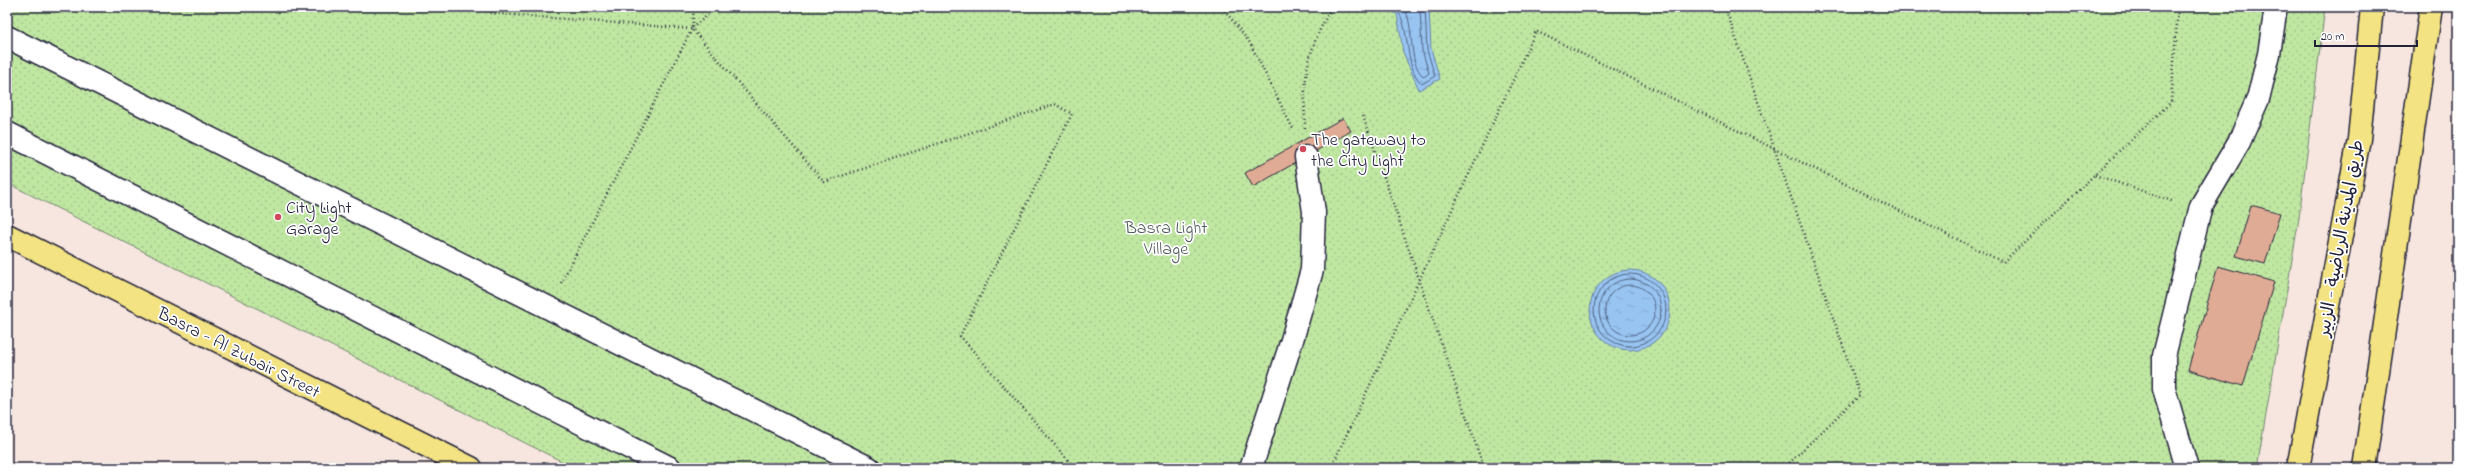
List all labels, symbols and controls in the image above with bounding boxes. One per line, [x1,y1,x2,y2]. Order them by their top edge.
scale bar [2315,22,2417,48]
text: 20 m [2321,28,2344,46]
place label: The gateway to the City Light [1311,128,1426,176]
street label: طريق المدينة الرياضية - الزبير [2312,138,2372,341]
marker: The gateway to the City Light [1298,144,1308,154]
place label: City Light Garage [286,196,352,244]
marker: City Light Garage [273,212,283,222]
park label: Basra Light Village [1124,216,1207,264]
street label: Basra - Al Zubair Street [152,301,324,406]

